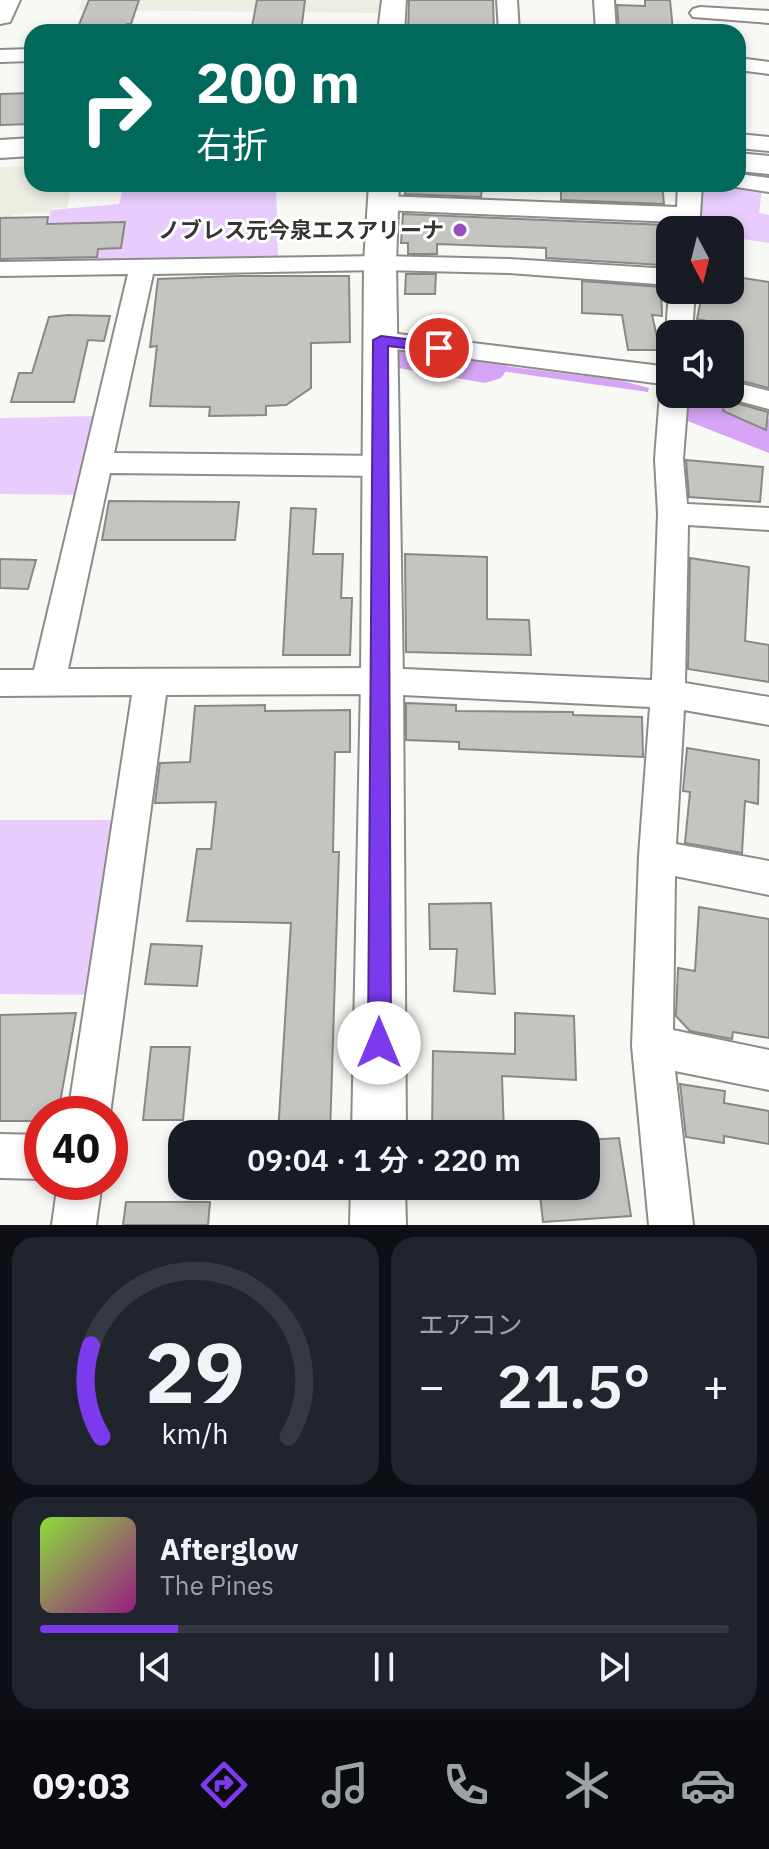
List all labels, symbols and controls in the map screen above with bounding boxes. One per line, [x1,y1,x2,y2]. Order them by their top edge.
text: 200 m [196,46,360,118]
icon: right [64,56,168,160]
text: 右折 [196,121,268,168]
place label: ノブレス元今泉エスアリーナ [158,215,444,244]
north arrow [656,216,744,304]
map controls [656,216,744,408]
marker: ノブレス元今泉エスアリーナ [451,221,469,239]
pin [405,314,473,382]
button: sound [656,320,744,408]
icon: arrive [417,326,461,370]
position arrow [337,1001,421,1085]
speed limit sign: 40 [24,1096,128,1200]
text: 09:04 · 1 分 · 220 m [247,1140,521,1179]
text: エアコン [419,1307,523,1341]
text: 29 [145,1318,245,1426]
text: 21.5° [497,1346,651,1425]
text: − [419,1357,445,1414]
text: + [703,1357,729,1414]
text: km/h [162,1415,229,1452]
text: Afterglow [160,1529,299,1568]
text: The Pines [160,1568,274,1602]
icon: previous [133,1645,177,1689]
icon: pause [362,1645,406,1689]
icon: next [592,1645,636,1689]
icon: directions [196,1757,252,1813]
icon: music [317,1757,373,1813]
icon: phone [438,1757,494,1813]
icon: climate [559,1757,615,1813]
icon: car [680,1757,736,1813]
text: 09:03 [33,1762,131,1809]

